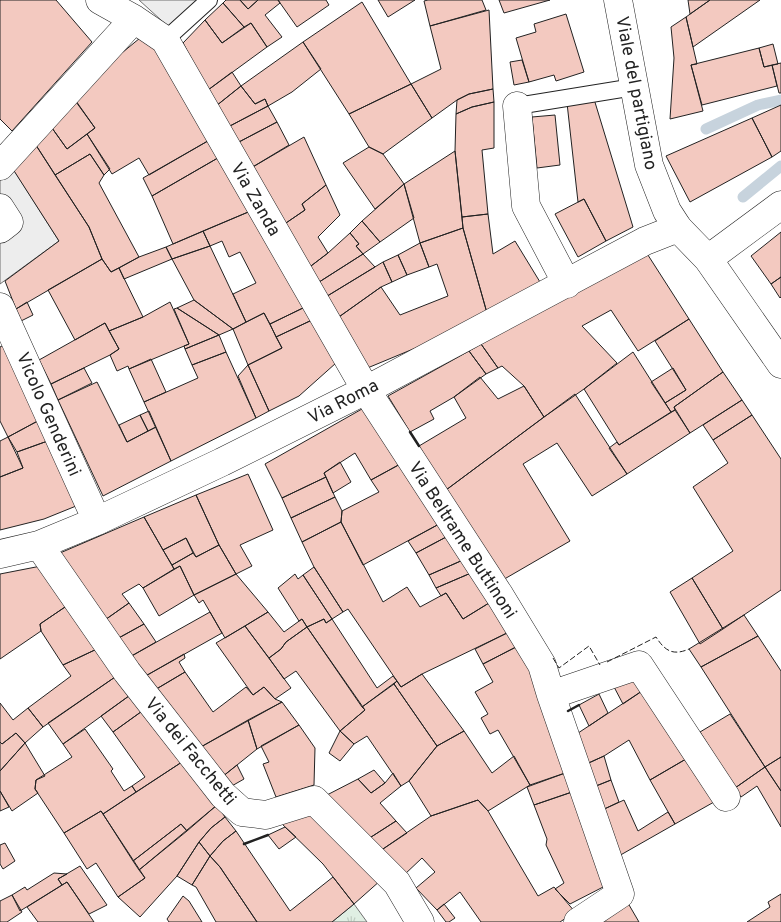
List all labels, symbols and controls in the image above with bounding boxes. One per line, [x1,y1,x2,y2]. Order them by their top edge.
street label: Viale del partigiano [609,14,662,172]
street label: Via Zanda [224,159,285,241]
street label: Vicolo Genderini [10,349,85,480]
street label: Via Roma [304,375,383,430]
street label: Via Beltrame Buttinoni [402,458,521,624]
street label: Via dei Facchetti [139,693,241,811]

